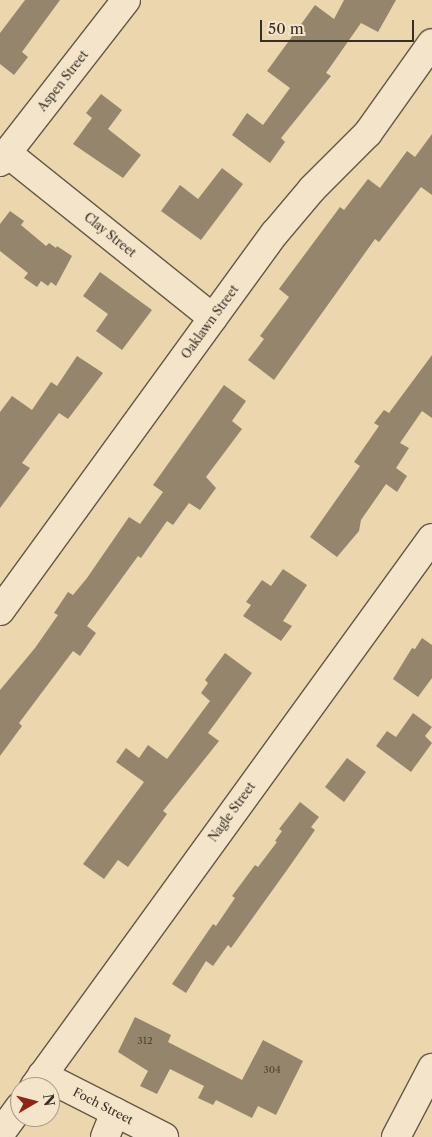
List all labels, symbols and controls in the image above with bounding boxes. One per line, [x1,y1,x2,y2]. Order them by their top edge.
scale bar [262,10,416,42]
text: 50 m [268,19,304,38]
street label: Aspen Street [35,48,91,114]
street label: Clay Street [81,210,139,260]
street label: Oaklawn Street [178,282,242,362]
street label: Nagle Street [206,780,258,844]
house number: 312 [137,1035,153,1047]
house number: 304 [263,1064,281,1076]
north arrow [10,1077,60,1127]
street label: Foch Street [70,1085,136,1127]
text: N [39,1093,59,1107]

